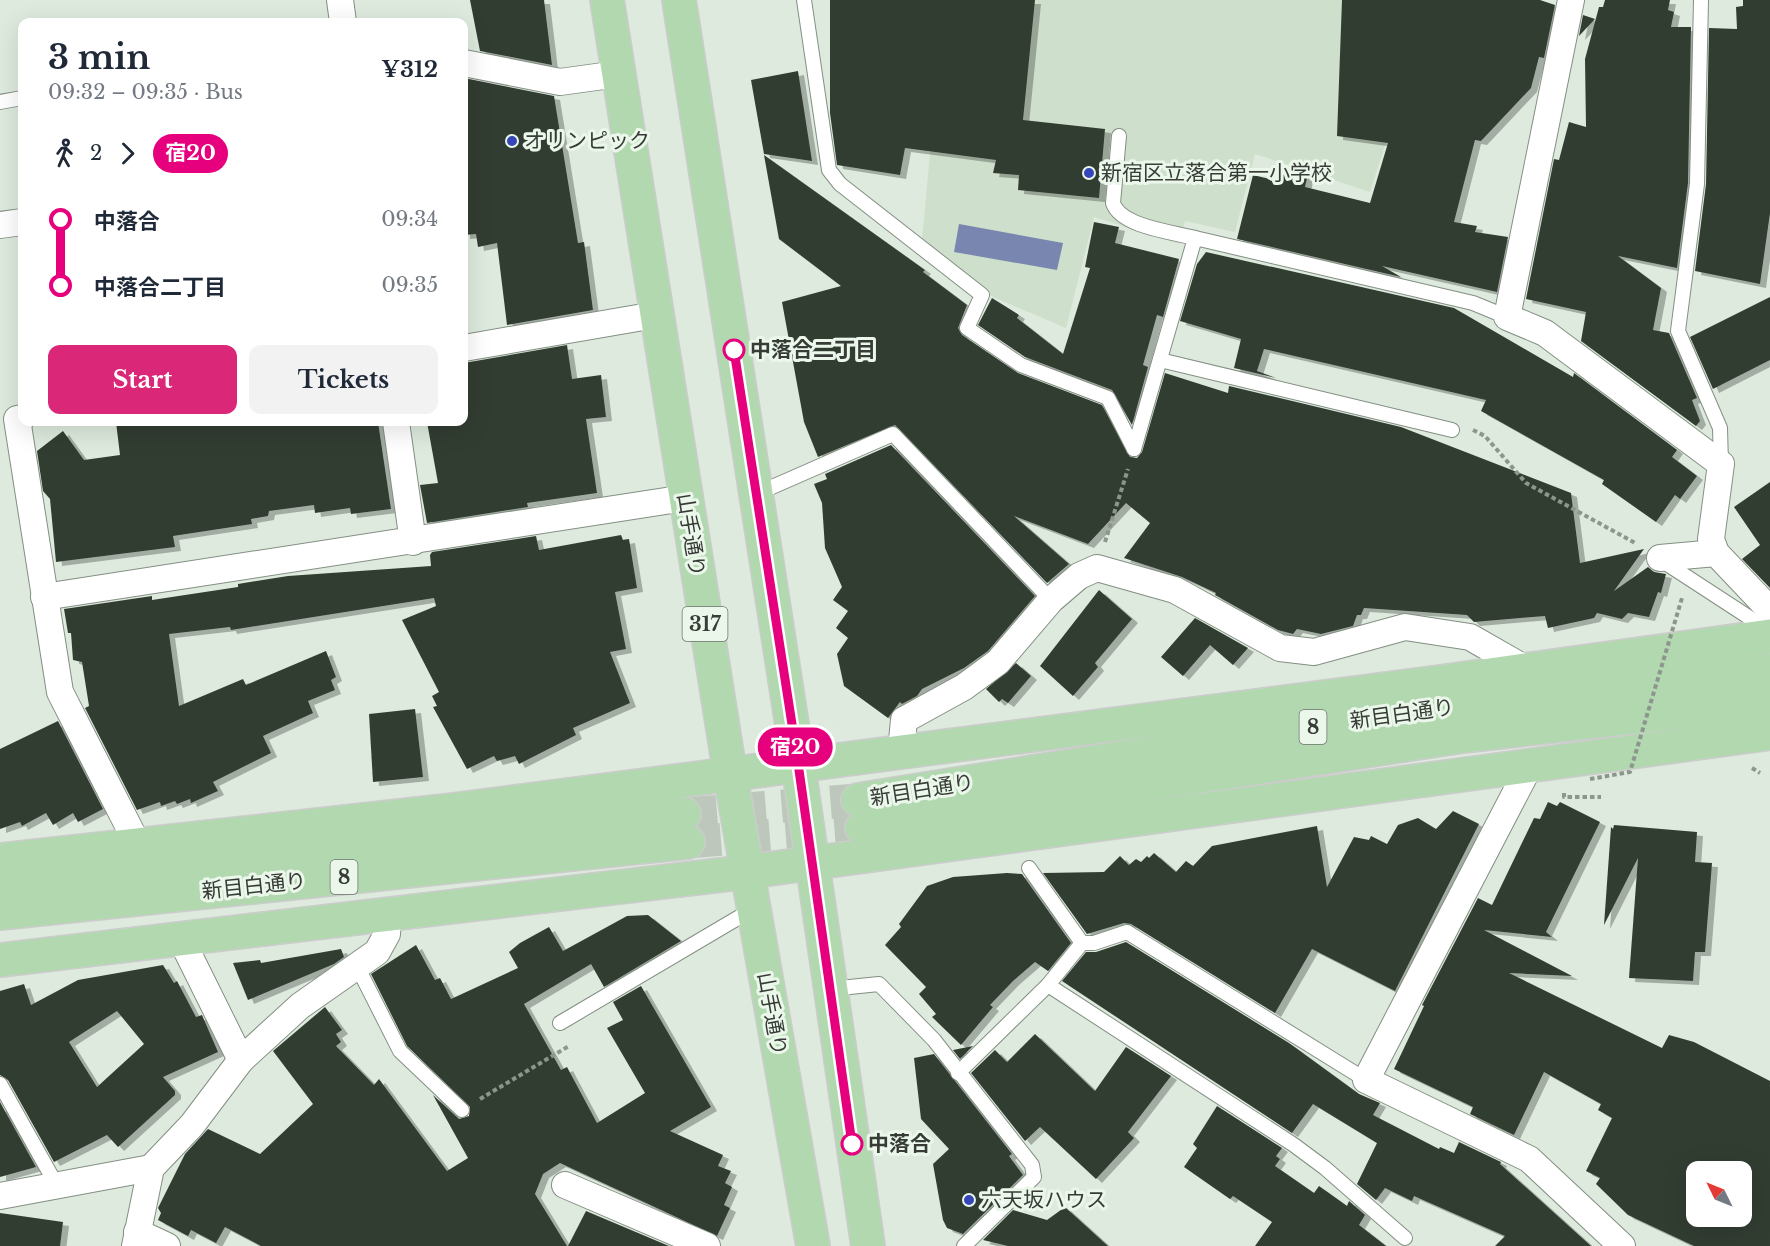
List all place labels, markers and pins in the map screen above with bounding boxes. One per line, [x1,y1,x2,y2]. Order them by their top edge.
place label: オリンピック [524,128,650,154]
marker: オリンピック [505,134,519,148]
place label: 新宿区立落合第一小学校 [1101,160,1332,186]
marker: 新宿区立落合第一小学校 [1082,166,1096,180]
place label: 中落合二丁目 [750,337,876,363]
marker: 中落合二丁目 [723,339,745,361]
place label: 中落合 [868,1131,931,1157]
marker: 中落合 [841,1133,863,1155]
place label: 六天坂ハウス [981,1187,1107,1213]
marker: 六天坂ハウス [962,1193,976,1207]

